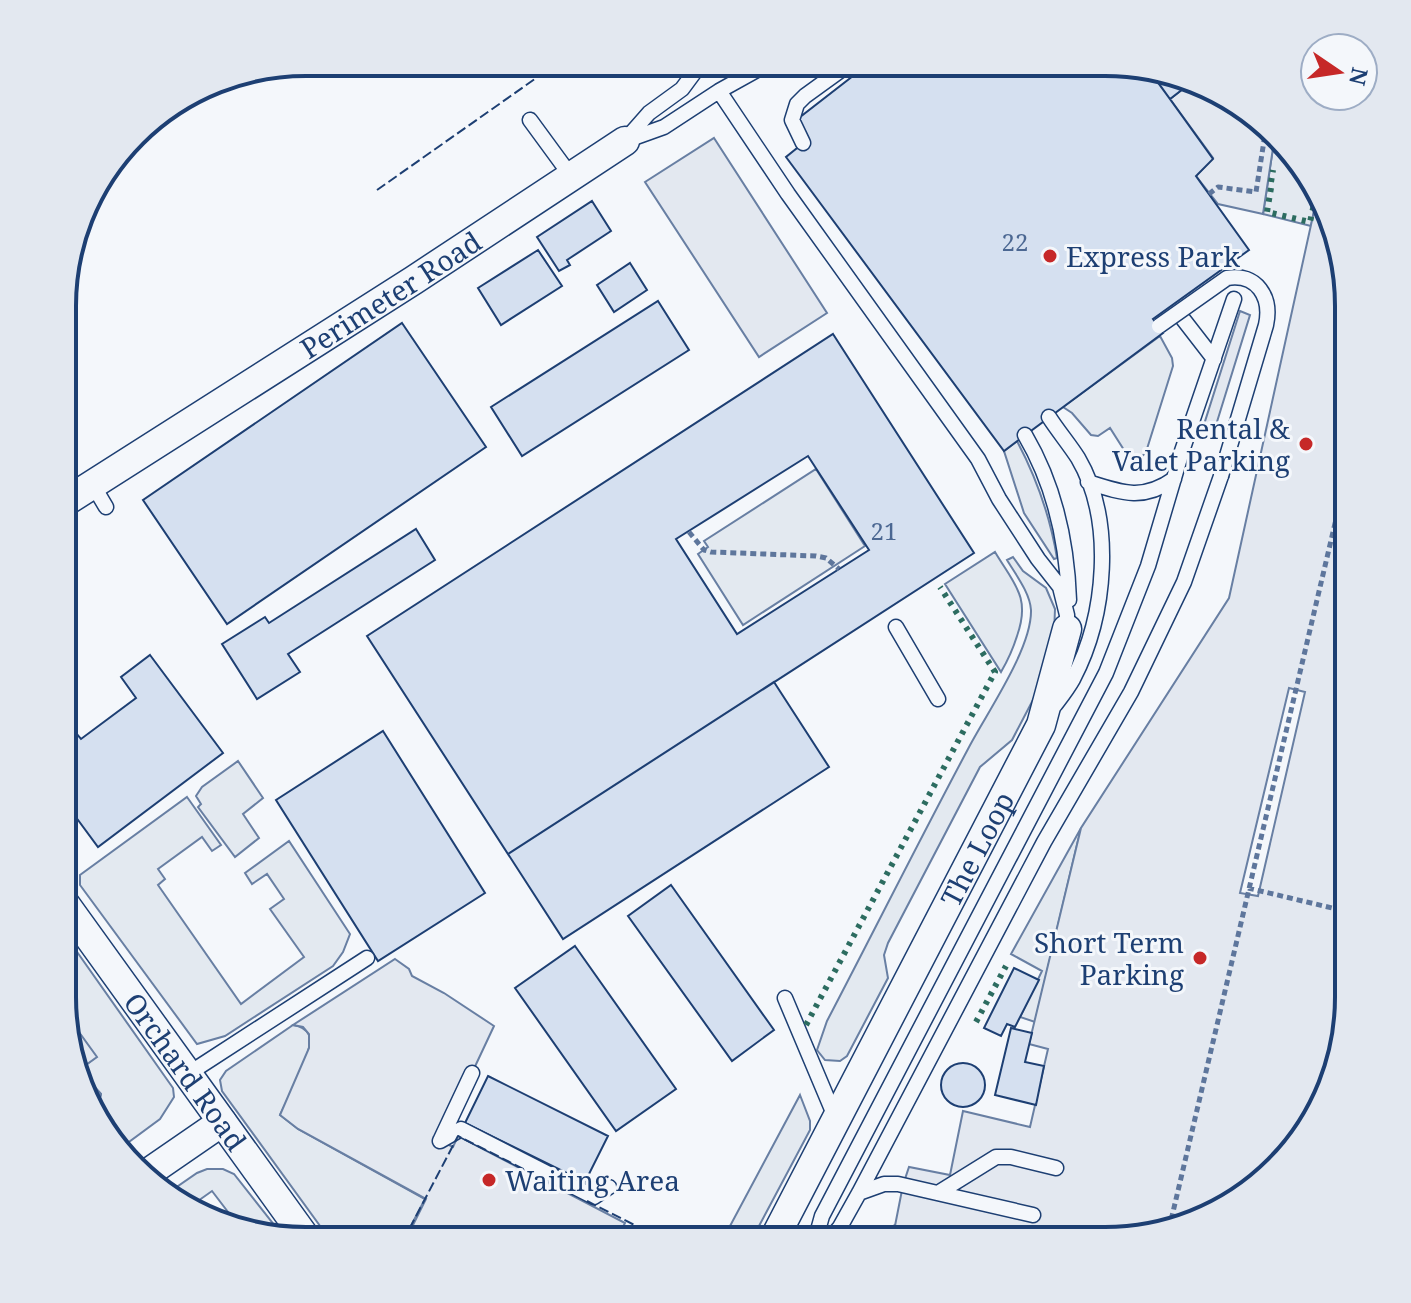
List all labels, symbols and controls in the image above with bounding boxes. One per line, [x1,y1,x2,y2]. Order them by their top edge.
north arrow [1299,32,1379,112]
text: N [1343,65,1376,89]
street label: Perimeter Road [293,222,488,367]
house number: 22 [1002,225,1028,258]
place label: Express Park [1066,237,1240,275]
marker: Express Park [1041,247,1059,265]
place label: Rental & Valet Parking [1112,409,1290,479]
marker: Rental & Valet Parking [1297,435,1315,453]
house number: 21 [871,514,897,547]
street label: The Loop [931,785,1022,913]
place label: Short Term Parking [1034,923,1184,993]
marker: Short Term Parking [1191,949,1209,967]
street label: Orchard Road [116,985,256,1158]
place label: Waiting Area [505,1161,680,1199]
marker: Waiting Area [480,1171,498,1189]

